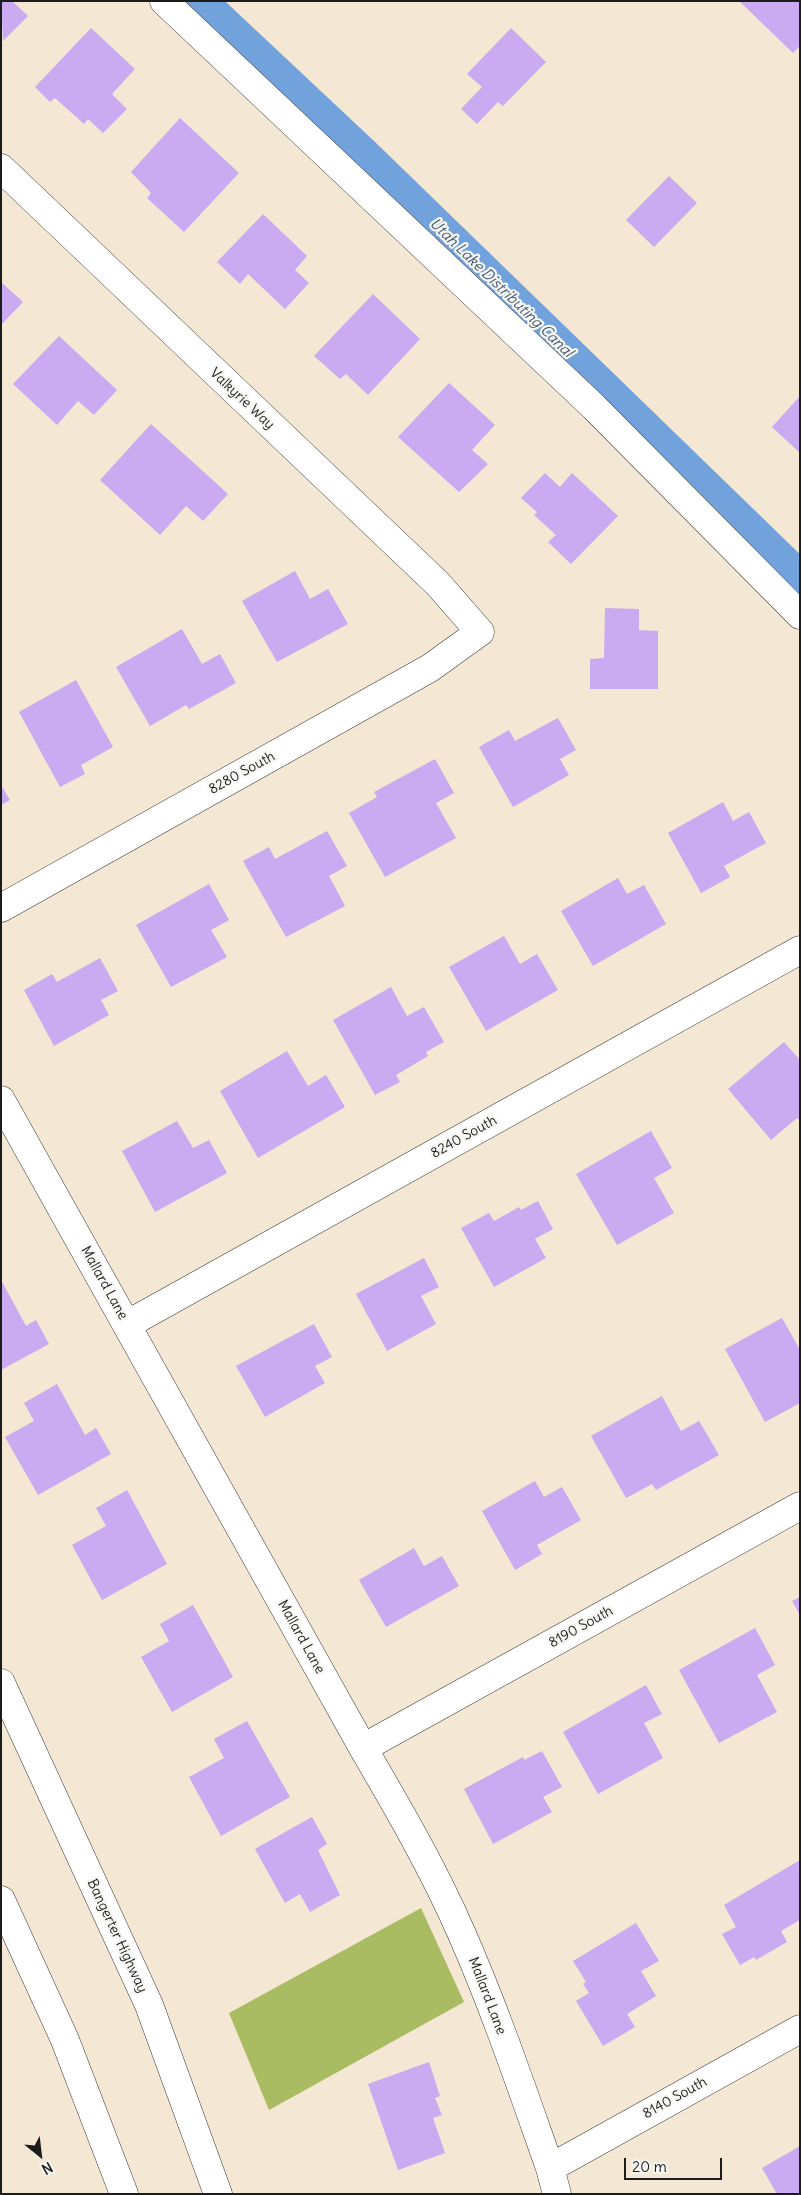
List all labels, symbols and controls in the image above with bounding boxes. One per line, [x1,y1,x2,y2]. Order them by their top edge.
water label: Utah Lake Distributing Canal [426,215,576,361]
street label: Valkyrie Way [206,365,278,433]
street label: 8280 South [206,748,278,798]
street label: 8240 South [428,1112,500,1162]
street label: Mallard Lane [77,1243,131,1323]
street label: Mallard Lane [274,1597,328,1677]
street label: 8190 South [546,1602,616,1652]
street label: Bangerter Highway [83,1877,151,1995]
street label: Mallard Lane [465,1955,509,2037]
street label: 8140 South [640,2073,710,2123]
north arrow [15,2130,65,2180]
scale bar [626,2148,724,2180]
text: 20 m [632,2157,667,2176]
text: N [39,2158,56,2178]

